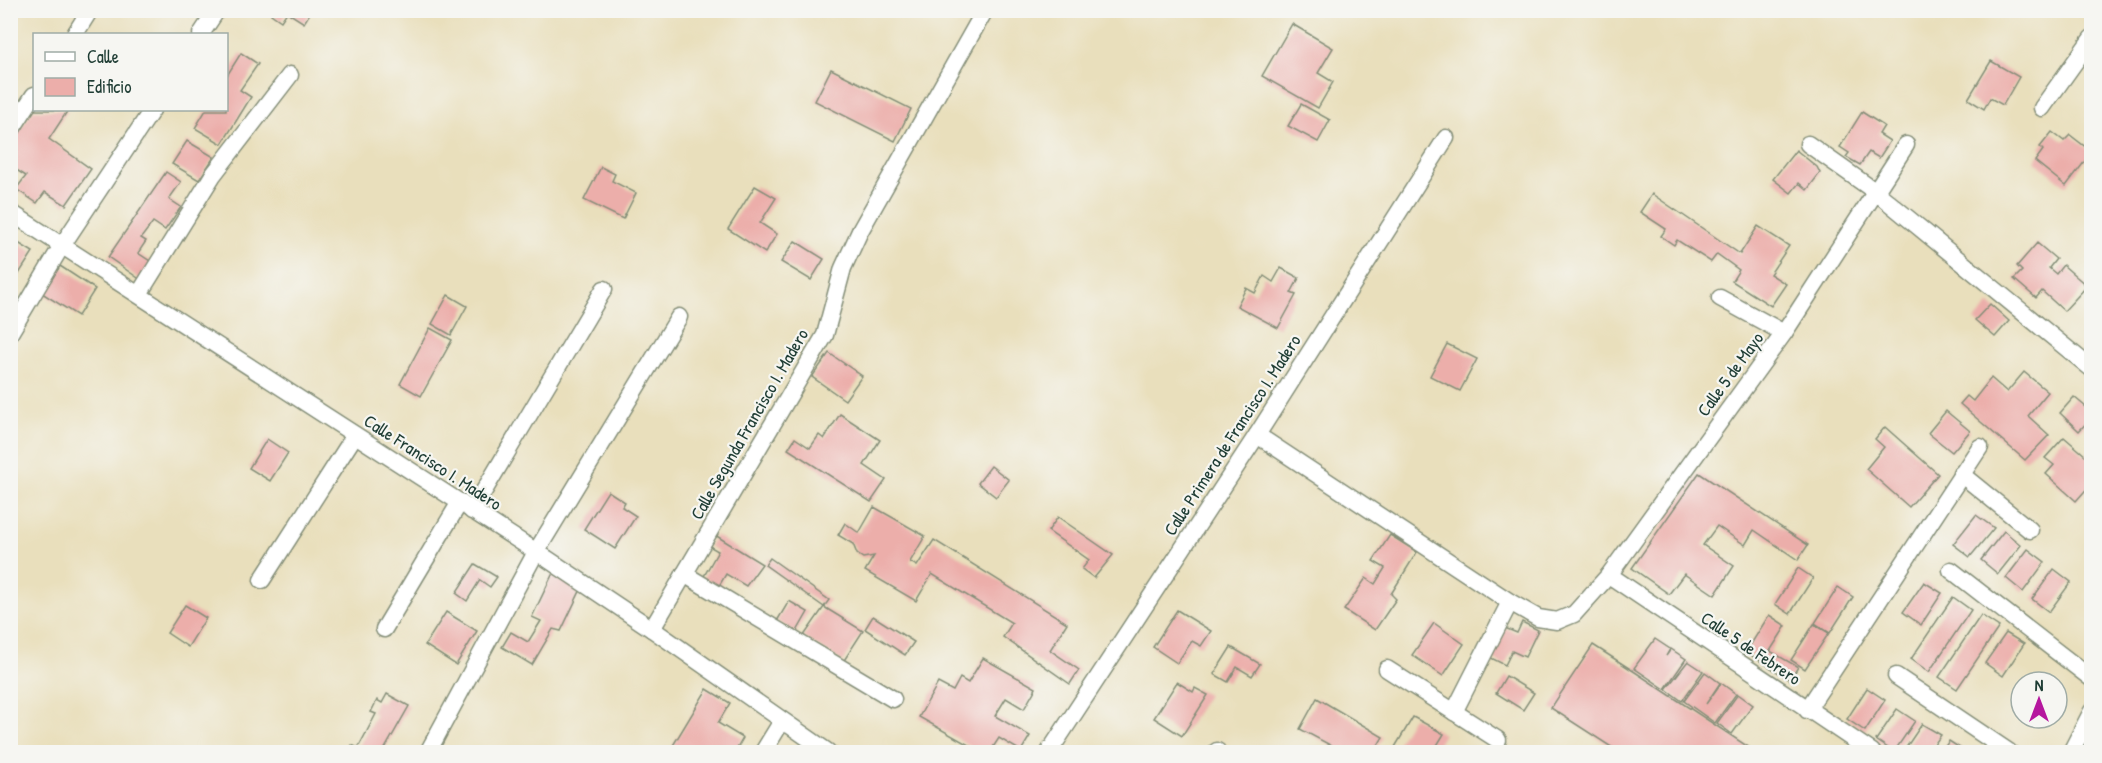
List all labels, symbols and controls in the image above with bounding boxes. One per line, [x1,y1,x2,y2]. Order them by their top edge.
legend [33,33,228,111]
text: Calle [87,44,119,69]
text: Edificio [87,74,131,99]
street label: Calle Segunda Francisco I. Madero [684,324,814,524]
street label: Calle 5 de Mayo [1691,327,1769,421]
street label: Calle Primera de Francisco I. Madero [1158,330,1306,540]
street label: Calle Francisco I. Madero [359,408,507,516]
street label: Calle 5 de Febrero [1696,605,1806,691]
north arrow [2009,670,2069,730]
text: N [2035,674,2044,696]

